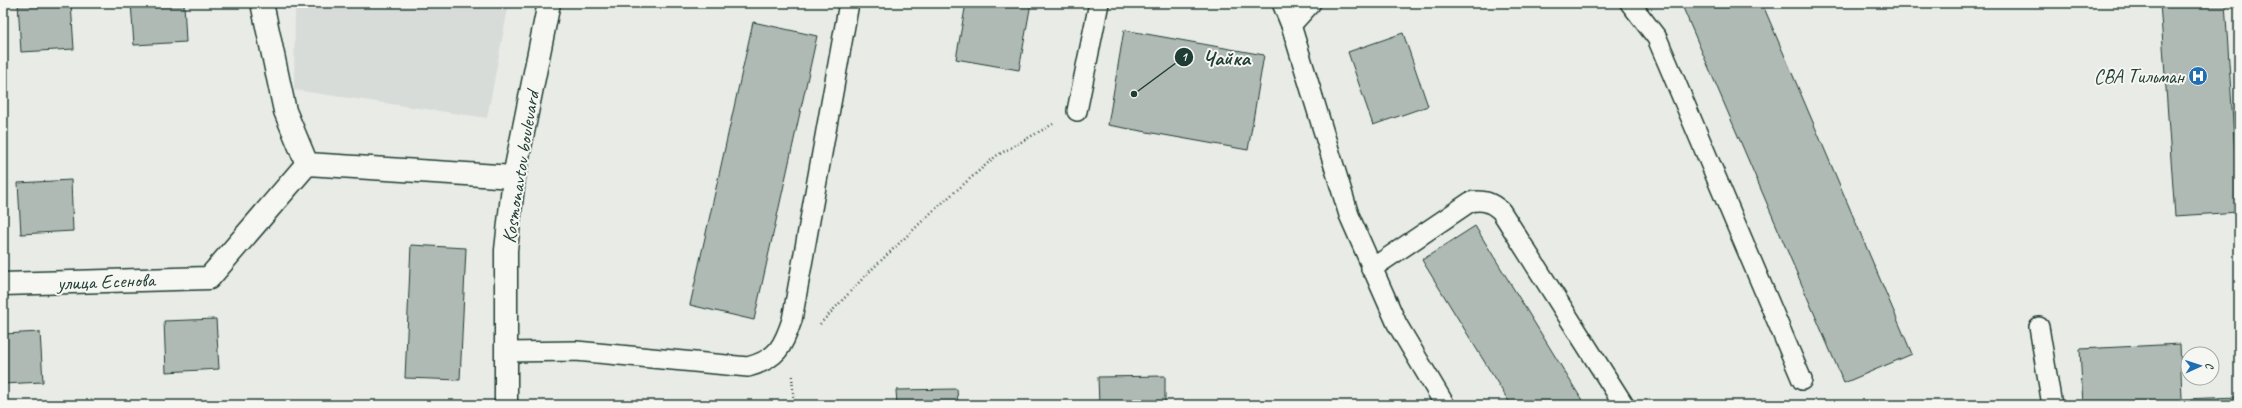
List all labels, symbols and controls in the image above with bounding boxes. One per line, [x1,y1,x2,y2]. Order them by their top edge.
callout: Чайка [1174,41,1257,74]
text: Чайка [1202,45,1251,71]
text: 1 [1181,49,1188,65]
place label: СВА Тильман [2094,64,2186,89]
hospital icon: СВА Тильман [2187,65,2209,87]
street label: Kosmonavtov boulevard [496,86,545,245]
street label: улица Есенова [56,267,157,296]
north arrow [2180,346,2220,386]
text: С [2203,362,2217,370]

